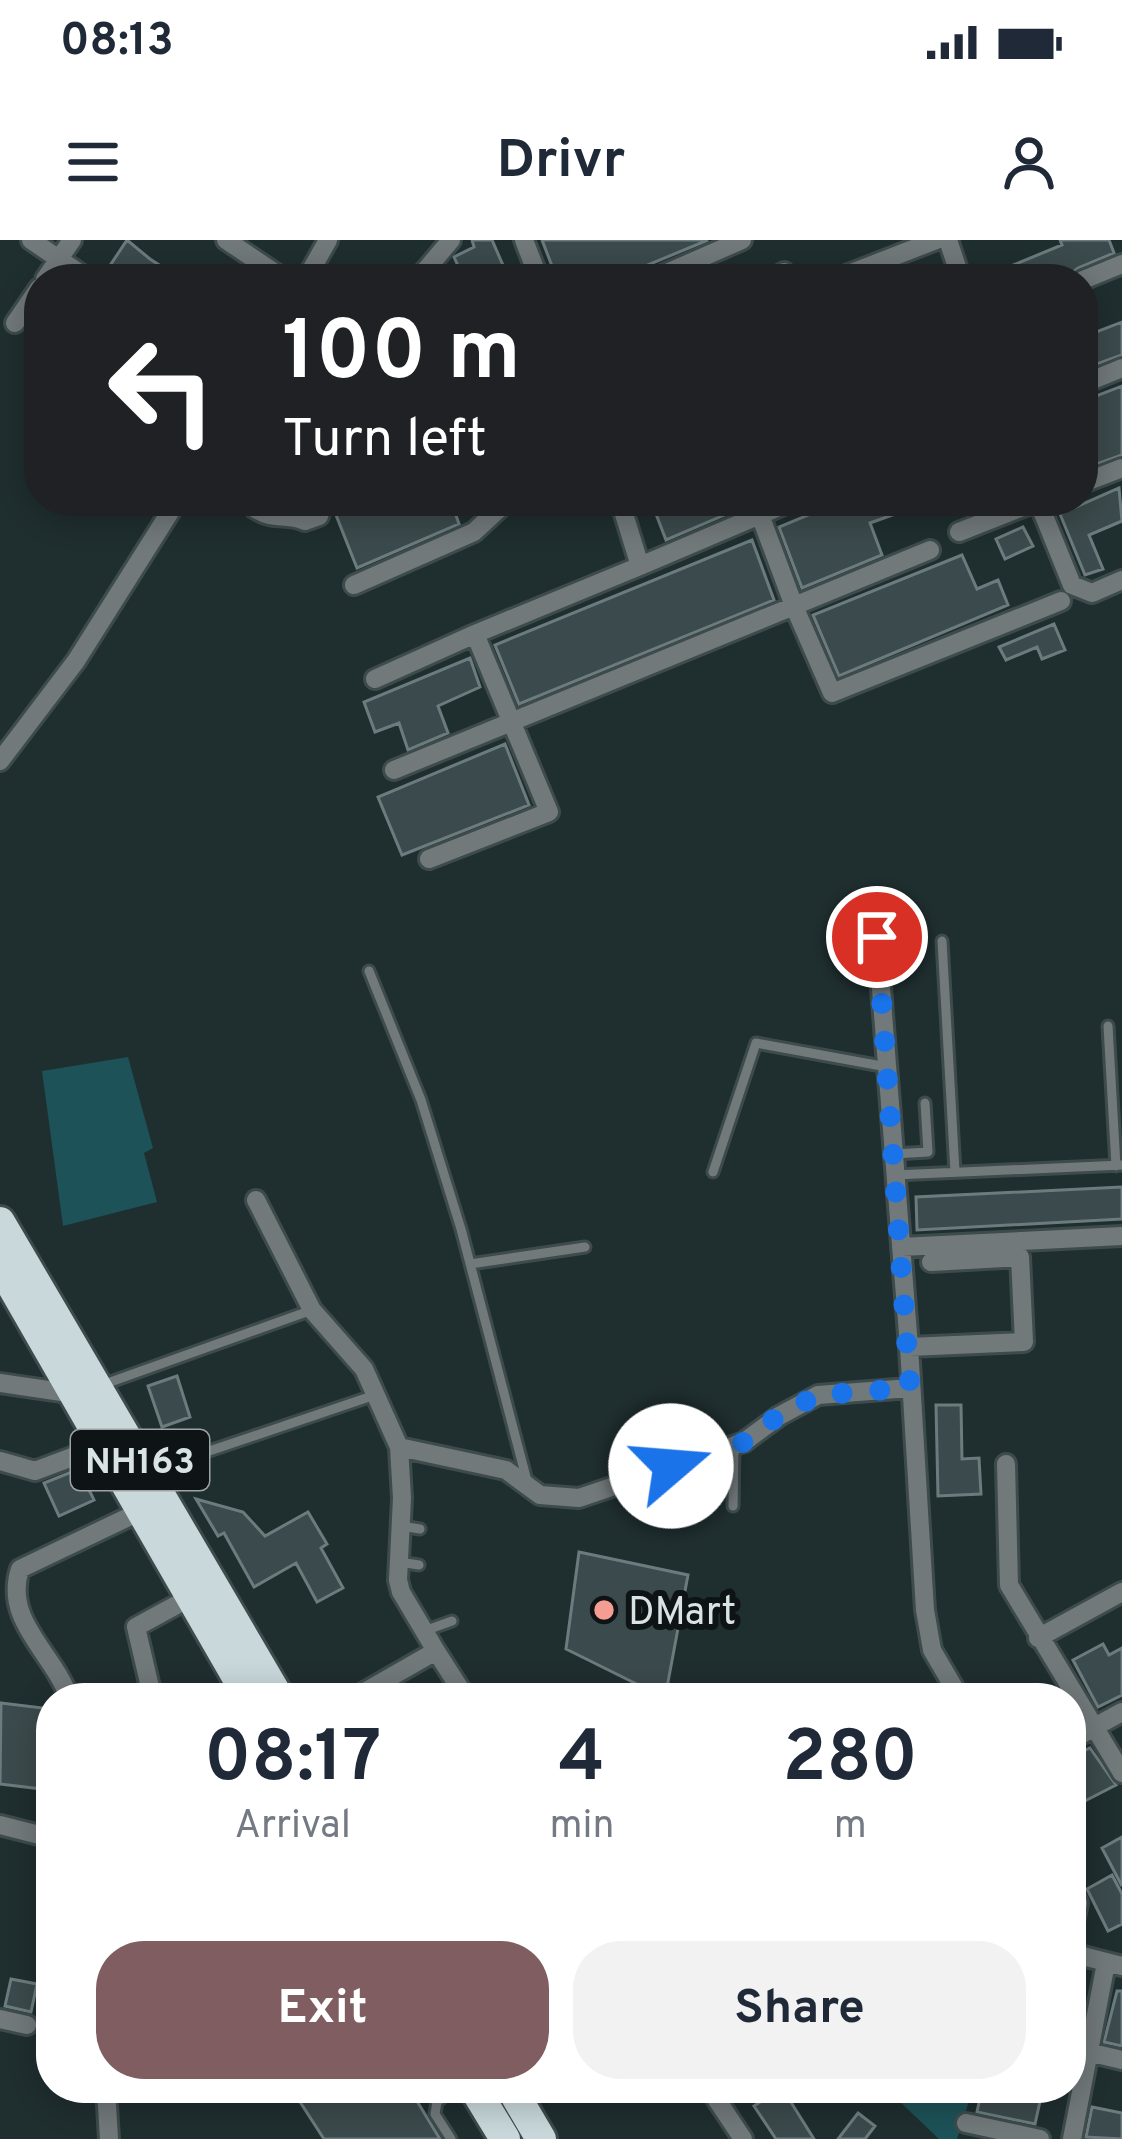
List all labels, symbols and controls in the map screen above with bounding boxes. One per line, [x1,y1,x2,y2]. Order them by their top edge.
text: 08:13 [60,14,174,71]
text: Drivr [497,128,625,197]
icon: menu [60,129,126,195]
icon: person [996,129,1062,195]
text: 100 m [282,303,521,409]
icon: left [84,312,240,468]
text: Turn left [282,407,487,476]
pin [826,886,928,988]
icon: arrive [844,904,910,970]
position arrow [608,1403,734,1529]
road number: NH163 [71,1430,209,1490]
place label: DMart [628,1590,736,1639]
marker: DMart [591,1597,617,1623]
text: 08:17 [204,1715,381,1807]
text: 4 [559,1715,605,1807]
text: 280 [782,1715,918,1807]
text: Arrival [235,1803,351,1852]
text: min [549,1803,614,1852]
text: m [834,1803,867,1852]
button: Exit [96,1941,549,2079]
button: Share [573,1941,1026,2079]

